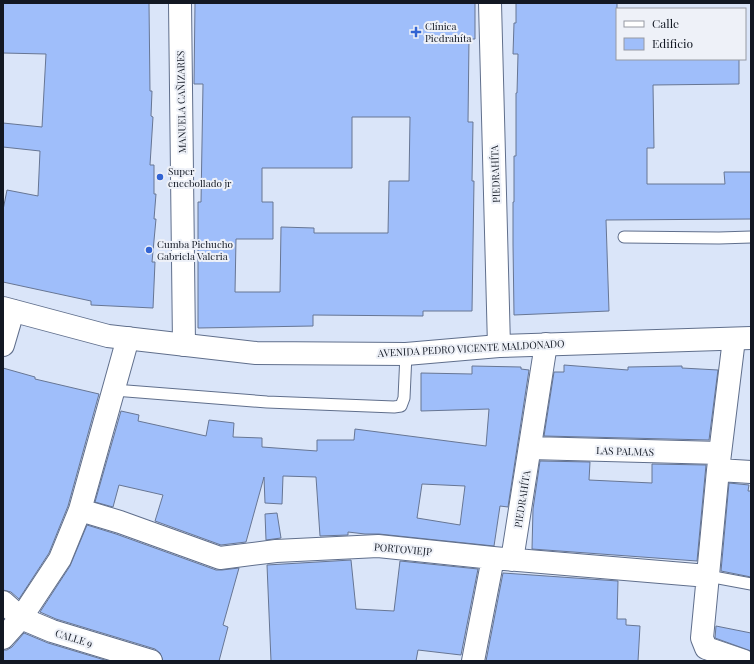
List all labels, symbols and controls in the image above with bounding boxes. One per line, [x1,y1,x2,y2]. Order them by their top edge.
legend [616,8,746,60]
text: Calle [652,15,679,31]
place label: Clínica Piedrahíta [425,19,471,45]
marker: Clínica Piedrahíta [410,26,422,38]
text: Edificio [652,35,694,51]
street label: MANUELA CAÑIZARES [173,50,189,154]
street label: PIEDRAHÍTA [487,144,503,203]
place label: Super encebollado jr [168,164,232,190]
marker: Super encebollado jr [155,172,165,182]
place label: Cumba Pichucho Gabriela Valeria [157,237,234,263]
marker: Cumba Pichucho Gabriela Valeria [144,245,154,255]
street label: AVENIDA PEDRO VICENTE MALDONADO [376,336,565,360]
street label: LAS PALMAS [596,443,654,459]
street label: PIEDRAHÍTA [511,469,534,529]
street label: PORTOVIEJP [374,540,433,559]
street label: CALLE 9 [54,626,94,650]

